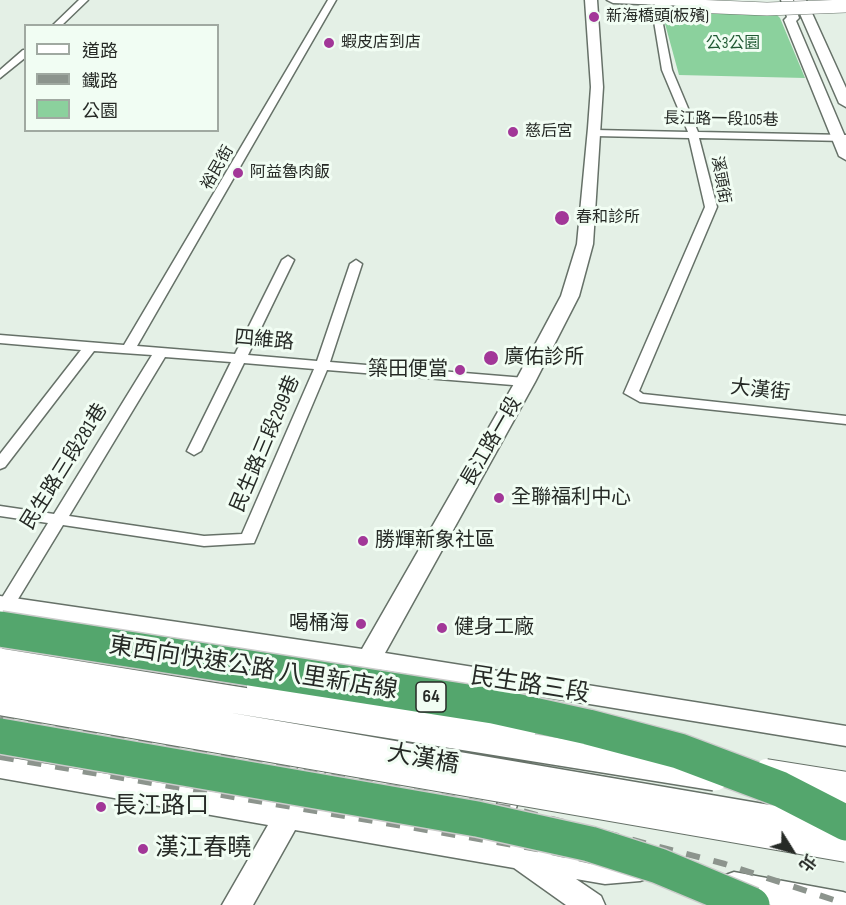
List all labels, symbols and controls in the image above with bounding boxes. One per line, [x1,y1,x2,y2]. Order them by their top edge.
place label: 新海橋頭(板殯) [606,7,709,27]
marker: 新海橋頭(板殯) [587,10,601,24]
legend [24,24,219,132]
place label: 蝦皮店到店 [341,33,421,53]
park label: 公3公園 [706,34,760,54]
marker: 蝦皮店到店 [322,36,336,50]
text: 道路 [82,41,118,62]
text: 鐵路 [82,71,118,92]
text: 公園 [82,101,118,122]
street label: 長江路一段105巷 [663,109,779,131]
place label: 慈后宮 [525,122,573,142]
marker: 慈后宮 [506,125,520,139]
street label: 裕民街 [198,142,238,194]
street label: 溪頭街 [706,155,734,205]
place label: 阿益魯肉飯 [250,163,330,183]
marker: 阿益魯肉飯 [231,166,245,180]
place label: 春和診所 [576,208,640,228]
marker: 春和診所 [553,209,571,227]
street label: 四維路 [233,326,295,356]
place label: 廣佑診所 [504,346,584,370]
marker: 廣佑診所 [482,349,500,367]
place label: 築田便當 [368,358,448,382]
marker: 築田便當 [453,363,467,377]
street label: 民生路三段299巷 [226,372,306,516]
street label: 大漢街 [729,376,791,406]
street label: 長江路一段 [457,393,527,491]
street label: 民生路三段281巷 [17,400,113,534]
place label: 全聯福利中心 [511,486,631,510]
marker: 全聯福利中心 [492,491,506,505]
place label: 勝輝新象社區 [375,529,495,553]
marker: 勝輝新象社區 [356,534,370,548]
place label: 喝桶海 [289,612,349,636]
place label: 健身工廠 [454,616,534,640]
marker: 喝桶海 [354,617,368,631]
marker: 健身工廠 [435,621,449,635]
street label: 東西向快速公路 八里新店線 [107,632,399,706]
street label: 民生路三段 [468,662,592,710]
road number: 64 [416,682,446,712]
street label: 大漢橋 [385,740,461,780]
place label: 長江路口 [113,793,209,821]
marker: 長江路口 [94,800,108,814]
north arrow [762,821,822,881]
place label: 漢江春曉 [155,835,251,863]
marker: 漢江春曉 [136,842,150,856]
text: 北 [794,850,819,874]

